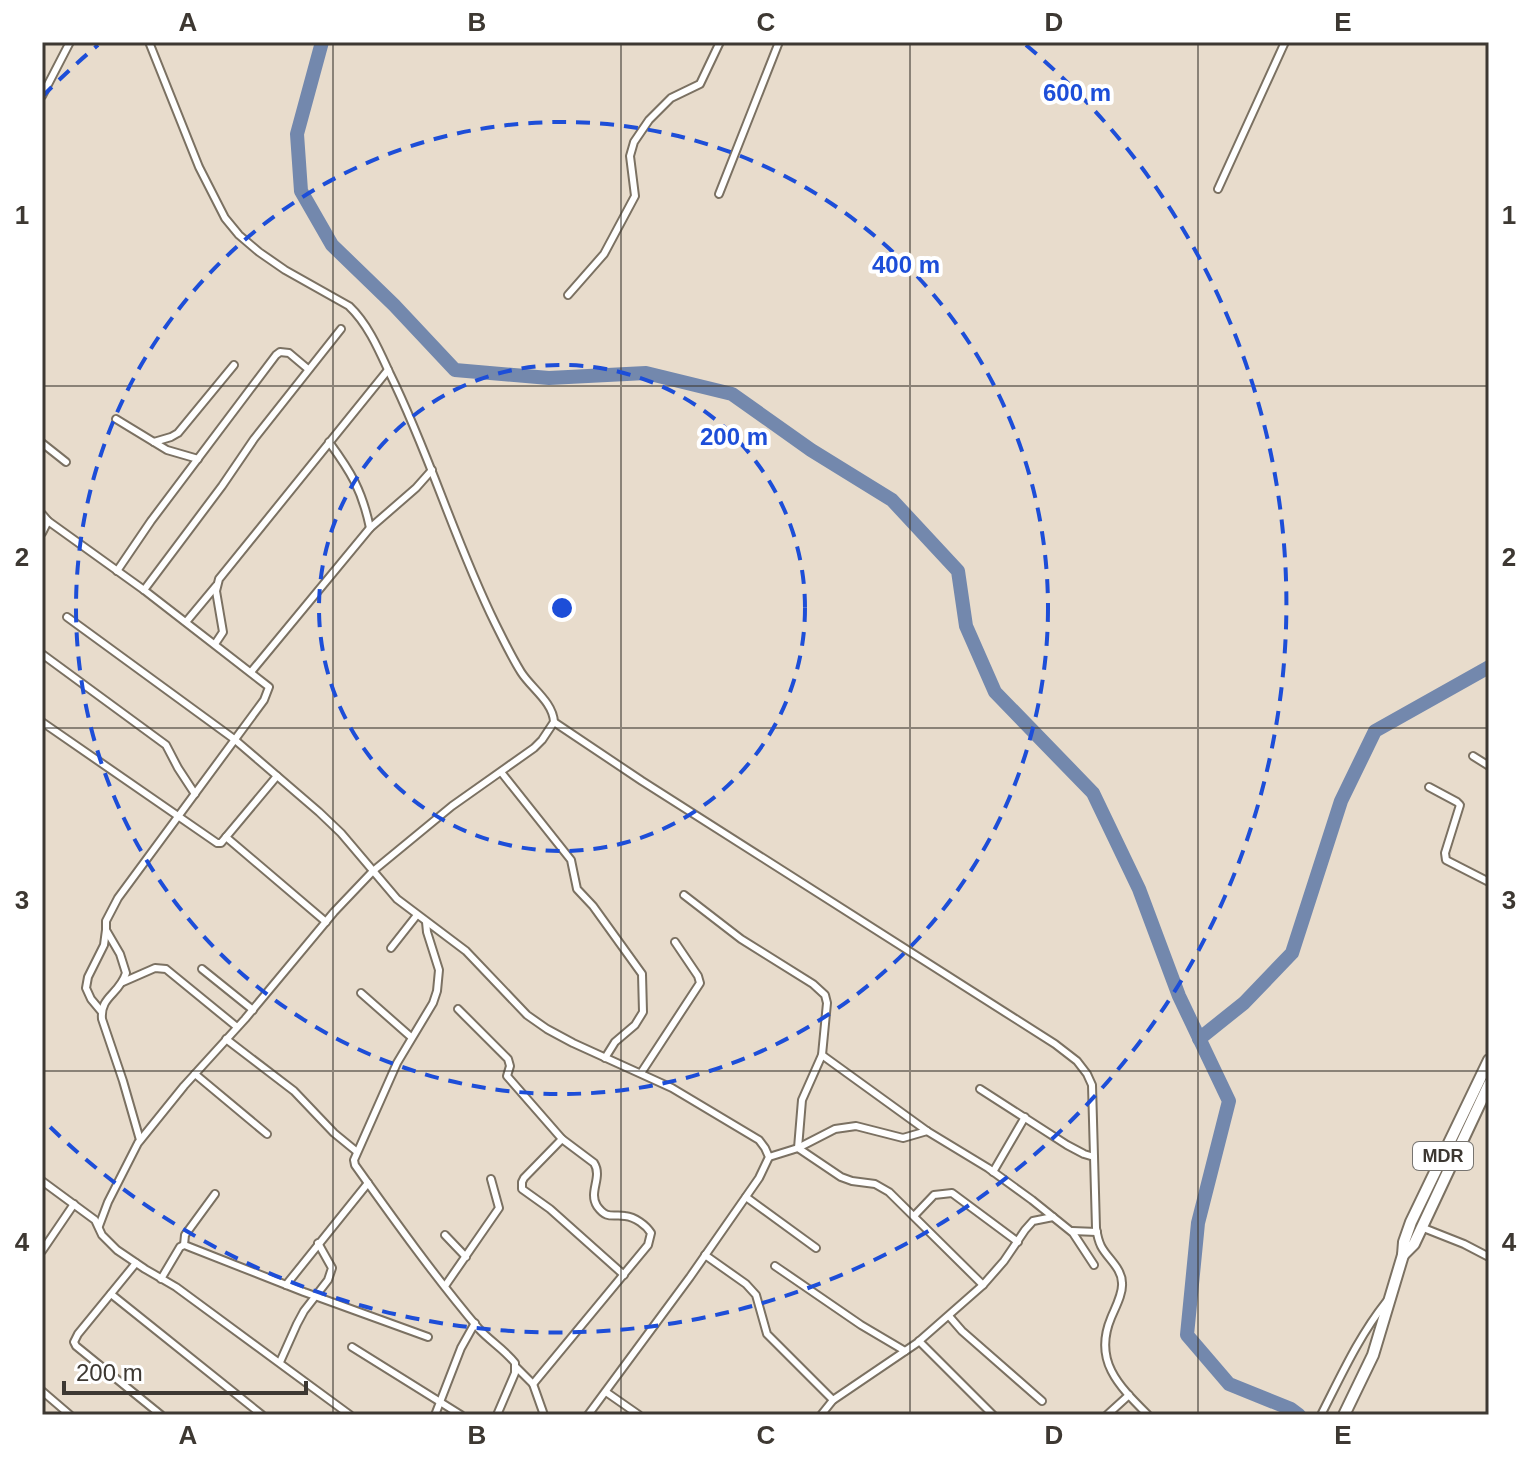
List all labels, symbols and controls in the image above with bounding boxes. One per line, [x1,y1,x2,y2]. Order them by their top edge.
text: A [179,7,198,37]
text: B [468,7,486,37]
text: C [757,7,776,37]
text: D [1045,7,1063,37]
text: E [1334,7,1352,37]
text: 600 m [1043,79,1111,106]
text: 1 [15,200,29,230]
text: 1 [1502,200,1516,230]
text: 400 m [872,251,940,278]
text: 200 m [700,423,768,450]
text: 2 [15,542,29,572]
text: 2 [1502,542,1516,572]
centre of rings [548,594,576,622]
text: 3 [15,885,29,915]
text: 3 [1502,885,1516,915]
road number: MDR [1413,1142,1473,1170]
text: 4 [15,1227,30,1257]
text: 4 [1502,1227,1517,1257]
scale bar [64,1345,306,1395]
text: 200 m [76,1359,143,1386]
text: A [179,1420,198,1450]
text: B [468,1420,486,1450]
text: C [757,1420,776,1450]
text: D [1045,1420,1063,1450]
text: E [1334,1420,1352,1450]

